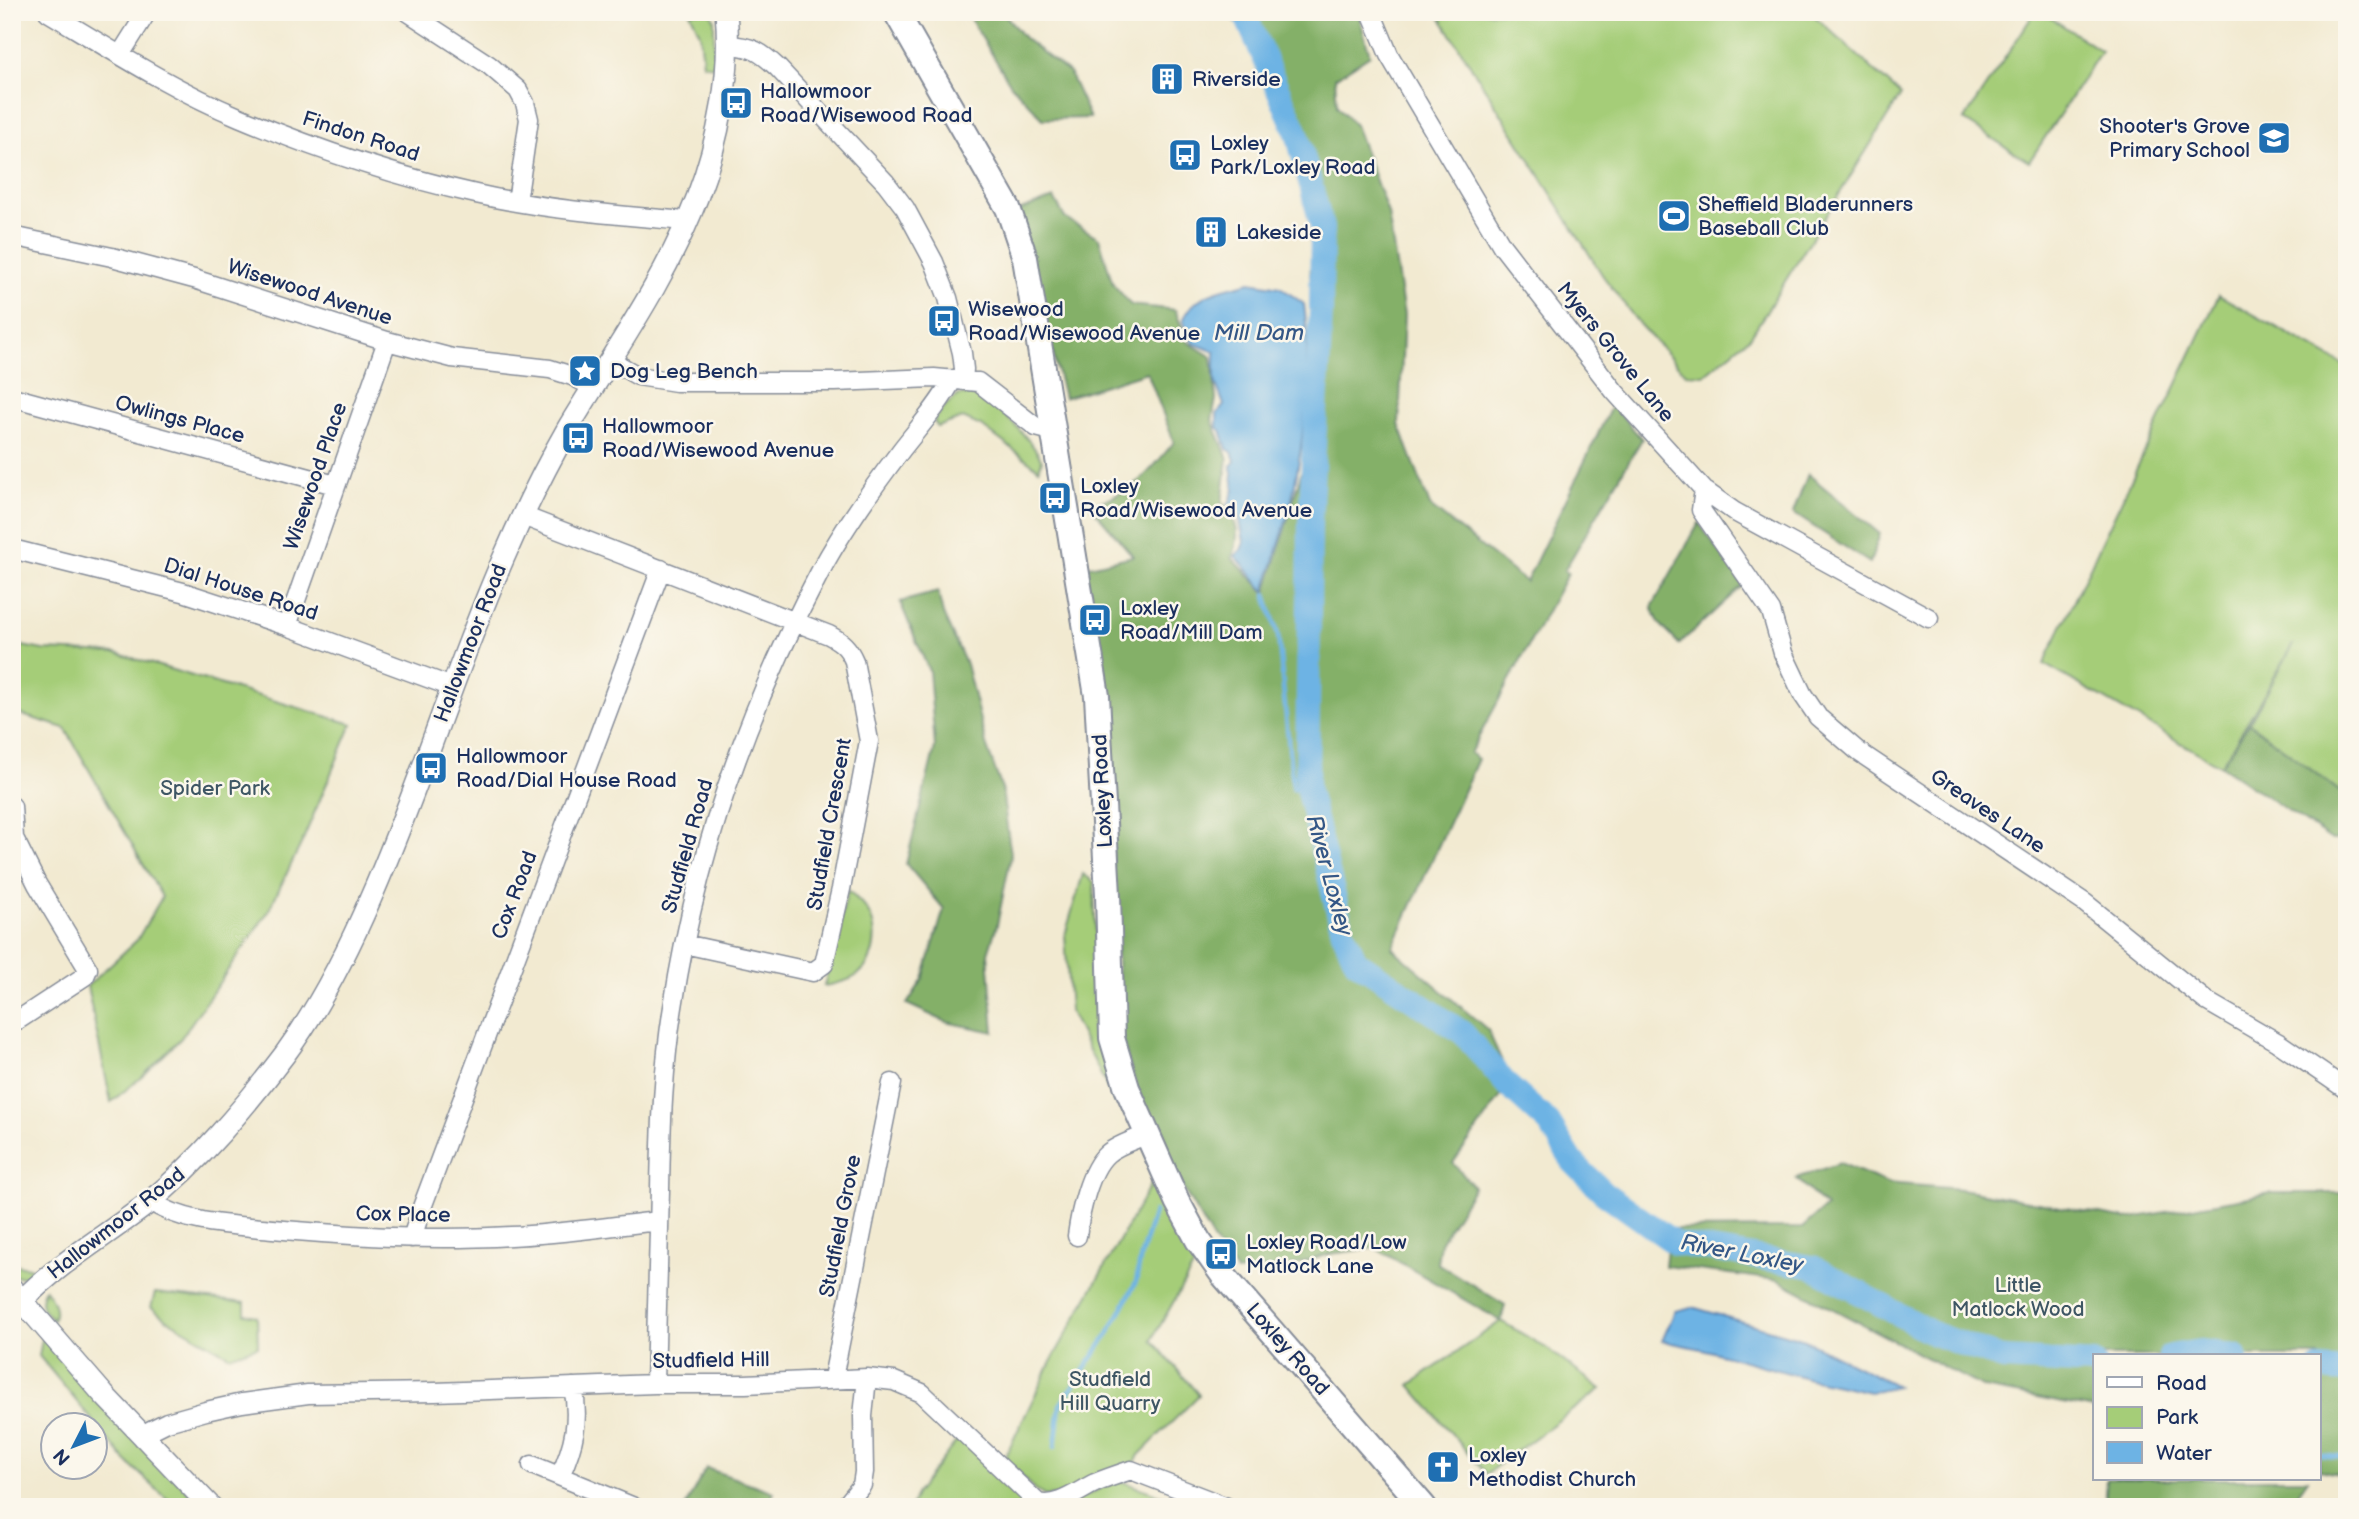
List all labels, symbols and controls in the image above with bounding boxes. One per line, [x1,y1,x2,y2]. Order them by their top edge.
building icon: Riverside [1148,60,1186,98]
place label: Riverside [1192,67,1281,92]
place label: Hallowmoor Road/Wisewood Road [760,79,972,128]
bus stop icon: Hallowmoor Road/Wisewood Road [717,84,755,122]
street label: Findon Road [299,106,422,167]
place label: Shooter's Grove Primary School [2099,114,2250,163]
school or university icon: Shooter's Grove Primary School [2255,119,2293,157]
place label: Loxley Park/Loxley Road [1210,131,1376,180]
bus stop icon: Loxley Park/Loxley Road [1166,136,1204,174]
place label: Sheffield Bladerunners Baseball Club [1698,192,1913,241]
sports icon: Sheffield Bladerunners Baseball Club [1655,197,1693,235]
building icon: Lakeside [1192,213,1230,251]
place label: Lakeside [1236,220,1322,245]
street label: Wisewood Avenue [224,254,395,331]
street label: Myers Grove Lane [1552,277,1680,427]
place label: Wisewood Road/Wisewood Avenue [968,297,1200,346]
bus stop icon: Wisewood Road/Wisewood Avenue [925,302,963,340]
water label: Mill Dam [1214,319,1304,347]
place icon: Dog Leg Bench [566,352,604,390]
place label: Dog Leg Bench [610,359,758,384]
street label: Owlings Place [112,390,247,449]
street label: Wisewood Place [278,399,352,553]
place label: Hallowmoor Road/Wisewood Avenue [602,414,834,463]
bus stop icon: Hallowmoor Road/Wisewood Avenue [559,419,597,457]
place label: Loxley Road/Wisewood Avenue [1080,474,1312,523]
bus stop icon: Loxley Road/Wisewood Avenue [1036,479,1074,517]
street label: Dial House Road [161,553,321,626]
street label: Hallowmoor Road [429,560,512,726]
place label: Loxley Road/Mill Dam [1120,596,1263,645]
bus stop icon: Loxley Road/Mill Dam [1076,601,1114,639]
street label: Loxley Road [1087,733,1118,848]
street label: Studfield Crescent [802,735,857,912]
place label: Hallowmoor Road/Dial House Road [456,744,677,793]
bus stop icon: Hallowmoor Road/Dial House Road [412,749,450,787]
street label: Greaves Lane [1925,764,2050,859]
park label: Spider Park [160,776,271,801]
street label: Studfield Road [656,776,719,916]
water label: River Loxley [1299,812,1359,940]
street label: Cox Road [486,848,543,943]
street label: Studfield Grove [814,1153,867,1300]
street label: Hallowmoor Road [43,1162,190,1285]
street label: Cox Place [355,1201,451,1228]
water label: River Loxley [1678,1228,1806,1280]
place label: Loxley Road/Low Matlock Lane [1246,1230,1407,1279]
bus stop icon: Loxley Road/Low Matlock Lane [1202,1235,1240,1273]
park label: Little Matlock Wood [1951,1273,2085,1322]
street label: Loxley Road [1241,1298,1334,1401]
street label: Studfield Hill [652,1347,770,1374]
legend [2093,1354,2320,1480]
park label: Studfield Hill Quarry [1060,1367,1161,1416]
text: Road [2156,1371,2207,1396]
text: Park [2156,1405,2199,1430]
north arrow [38,1410,108,1480]
text: Water [2156,1441,2212,1466]
text: N [49,1443,76,1469]
place label: Loxley Methodist Church [1468,1443,1636,1492]
church icon: Loxley Methodist Church [1424,1448,1462,1486]

